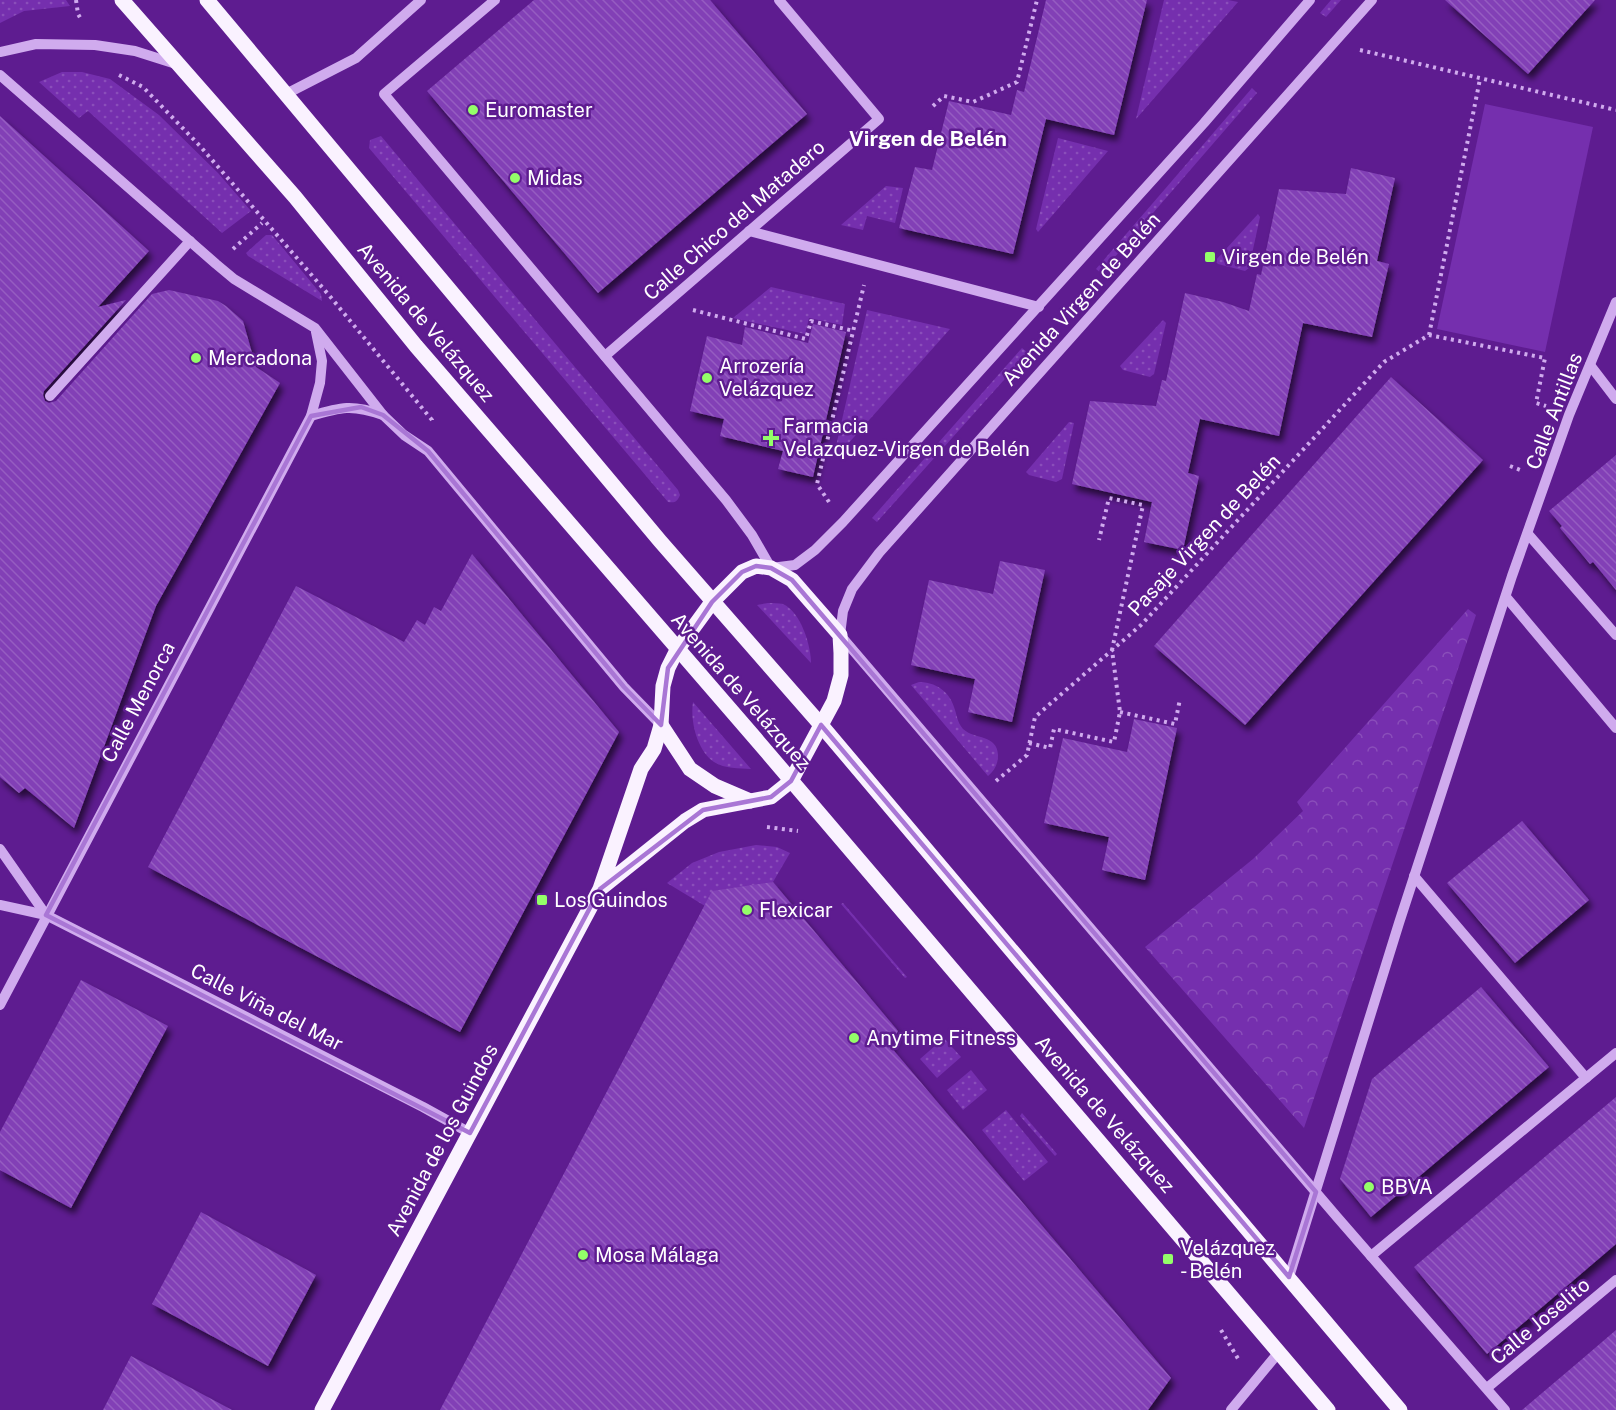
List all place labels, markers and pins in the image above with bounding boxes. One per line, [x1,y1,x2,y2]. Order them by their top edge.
place label: Euromaster [485,98,593,122]
marker: Euromaster [466,103,480,117]
place label: Midas [527,166,583,190]
marker: Midas [508,171,522,185]
place label: Virgen de Belén [1222,245,1369,269]
marker: Virgen de Belén [1203,250,1217,264]
place label: Mercadona [208,346,312,370]
marker: Mercadona [189,351,203,365]
place label: Arrozería Velázquez [719,354,814,401]
marker: Arrozería Velázquez [700,371,714,385]
place label: Farmacia Velazquez-Virgen de Belén [783,414,1030,461]
marker: Farmacia Velazquez-Virgen de Belén [764,431,778,445]
place label: Los Guindos [554,888,668,912]
marker: Los Guindos [535,893,549,907]
place label: Flexicar [759,898,833,922]
marker: Flexicar [740,903,754,917]
place label: Anytime Fitness [866,1026,1016,1050]
marker: Anytime Fitness [847,1031,861,1045]
place label: BBVA [1381,1175,1433,1199]
marker: BBVA [1362,1180,1376,1194]
place label: Velázquez - Belén [1180,1236,1275,1283]
place label: Mosa Málaga [595,1243,719,1267]
marker: Mosa Málaga [576,1248,590,1262]
marker: Velázquez - Belén [1161,1252,1175,1266]

